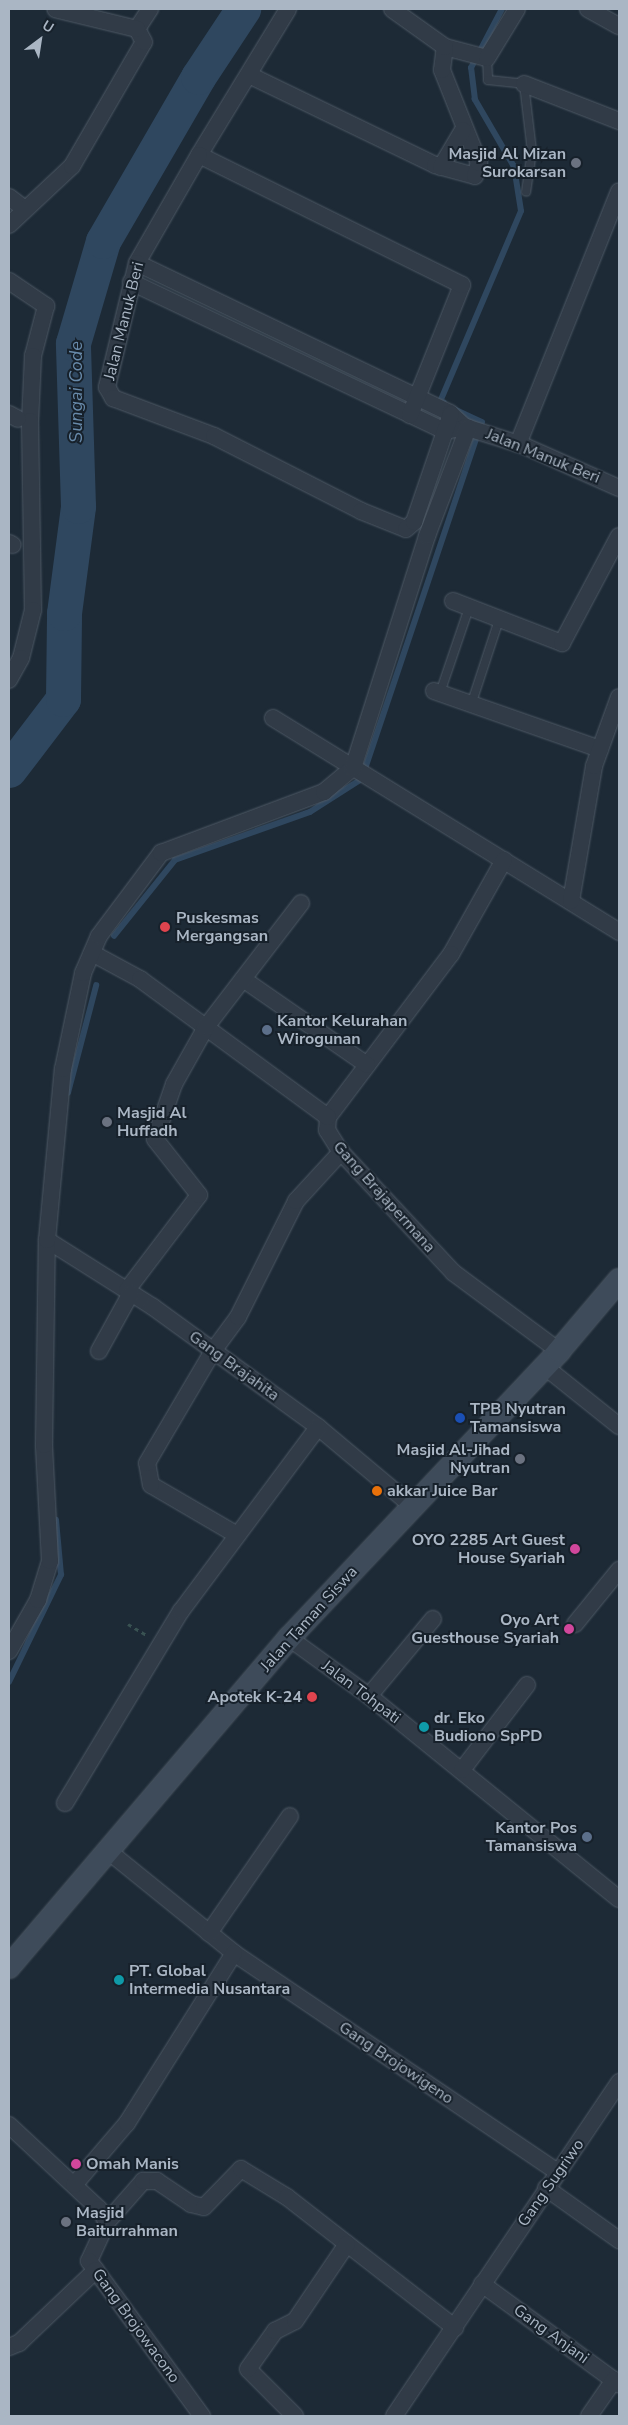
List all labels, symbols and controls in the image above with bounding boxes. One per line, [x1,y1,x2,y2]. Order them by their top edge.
north arrow [15,15,65,65]
text: U [39,16,57,38]
place label: Masjid Al Mizan Surokarsan [448,144,566,182]
marker: Masjid Al Mizan Surokarsan [570,157,582,169]
street label: Jalan Manuk Beri [100,260,148,382]
water label: Sungai Code [65,341,87,443]
street label: Jalan Manuk Beri [483,424,603,488]
place label: Puskesmas Mergangsan [176,908,268,946]
marker: Puskesmas Mergangsan [158,920,172,934]
place label: Kantor Kelurahan Wirogunan [277,1011,407,1049]
marker: Kantor Kelurahan Wirogunan [261,1024,273,1036]
place label: Masjid Al Huffadh [117,1103,187,1141]
marker: Masjid Al Huffadh [101,1116,113,1128]
street label: Gang Brajapermana [329,1137,439,1257]
street label: Gang Brajahita [185,1327,283,1405]
place label: TPB Nyutran Tamansiswa [470,1399,566,1437]
marker: TPB Nyutran Tamansiswa [454,1412,466,1424]
place label: Masjid Al-Jihad Nyutran [397,1440,510,1478]
marker: Masjid Al-Jihad Nyutran [514,1453,526,1465]
place label: akkar Juice Bar [387,1481,498,1501]
marker: akkar Juice Bar [371,1485,383,1497]
place label: OYO 2285 Art Guest House Syariah [412,1530,565,1568]
marker: OYO 2285 Art Guest House Syariah [569,1543,581,1555]
street label: Jalan Taman Siswa [257,1562,361,1676]
place label: Oyo Art Guesthouse Syariah [411,1610,559,1648]
marker: Oyo Art Guesthouse Syariah [563,1623,575,1635]
street label: Jalan Tohpati [318,1656,404,1728]
place label: Apotek K-24 [207,1687,302,1707]
marker: Apotek K-24 [306,1691,318,1703]
place label: dr. Eko Budiono SpPD [434,1708,542,1746]
marker: dr. Eko Budiono SpPD [418,1721,430,1733]
place label: Kantor Pos Tamansiswa [486,1818,577,1856]
marker: Kantor Pos Tamansiswa [581,1831,593,1843]
place label: PT. Global Intermedia Nusantara [129,1961,290,1999]
marker: PT. Global Intermedia Nusantara [113,1974,125,1986]
street label: Gang Brojowigeno [335,2018,457,2108]
street label: Gang Sugriwo [514,2135,588,2231]
place label: Omah Manis [86,2154,179,2174]
marker: Omah Manis [70,2158,82,2170]
place label: Masjid Baiturrahman [76,2203,178,2241]
marker: Masjid Baiturrahman [60,2216,72,2228]
street label: Gang Brojowacono [88,2265,184,2387]
street label: Gang Anjani [510,2300,592,2368]

